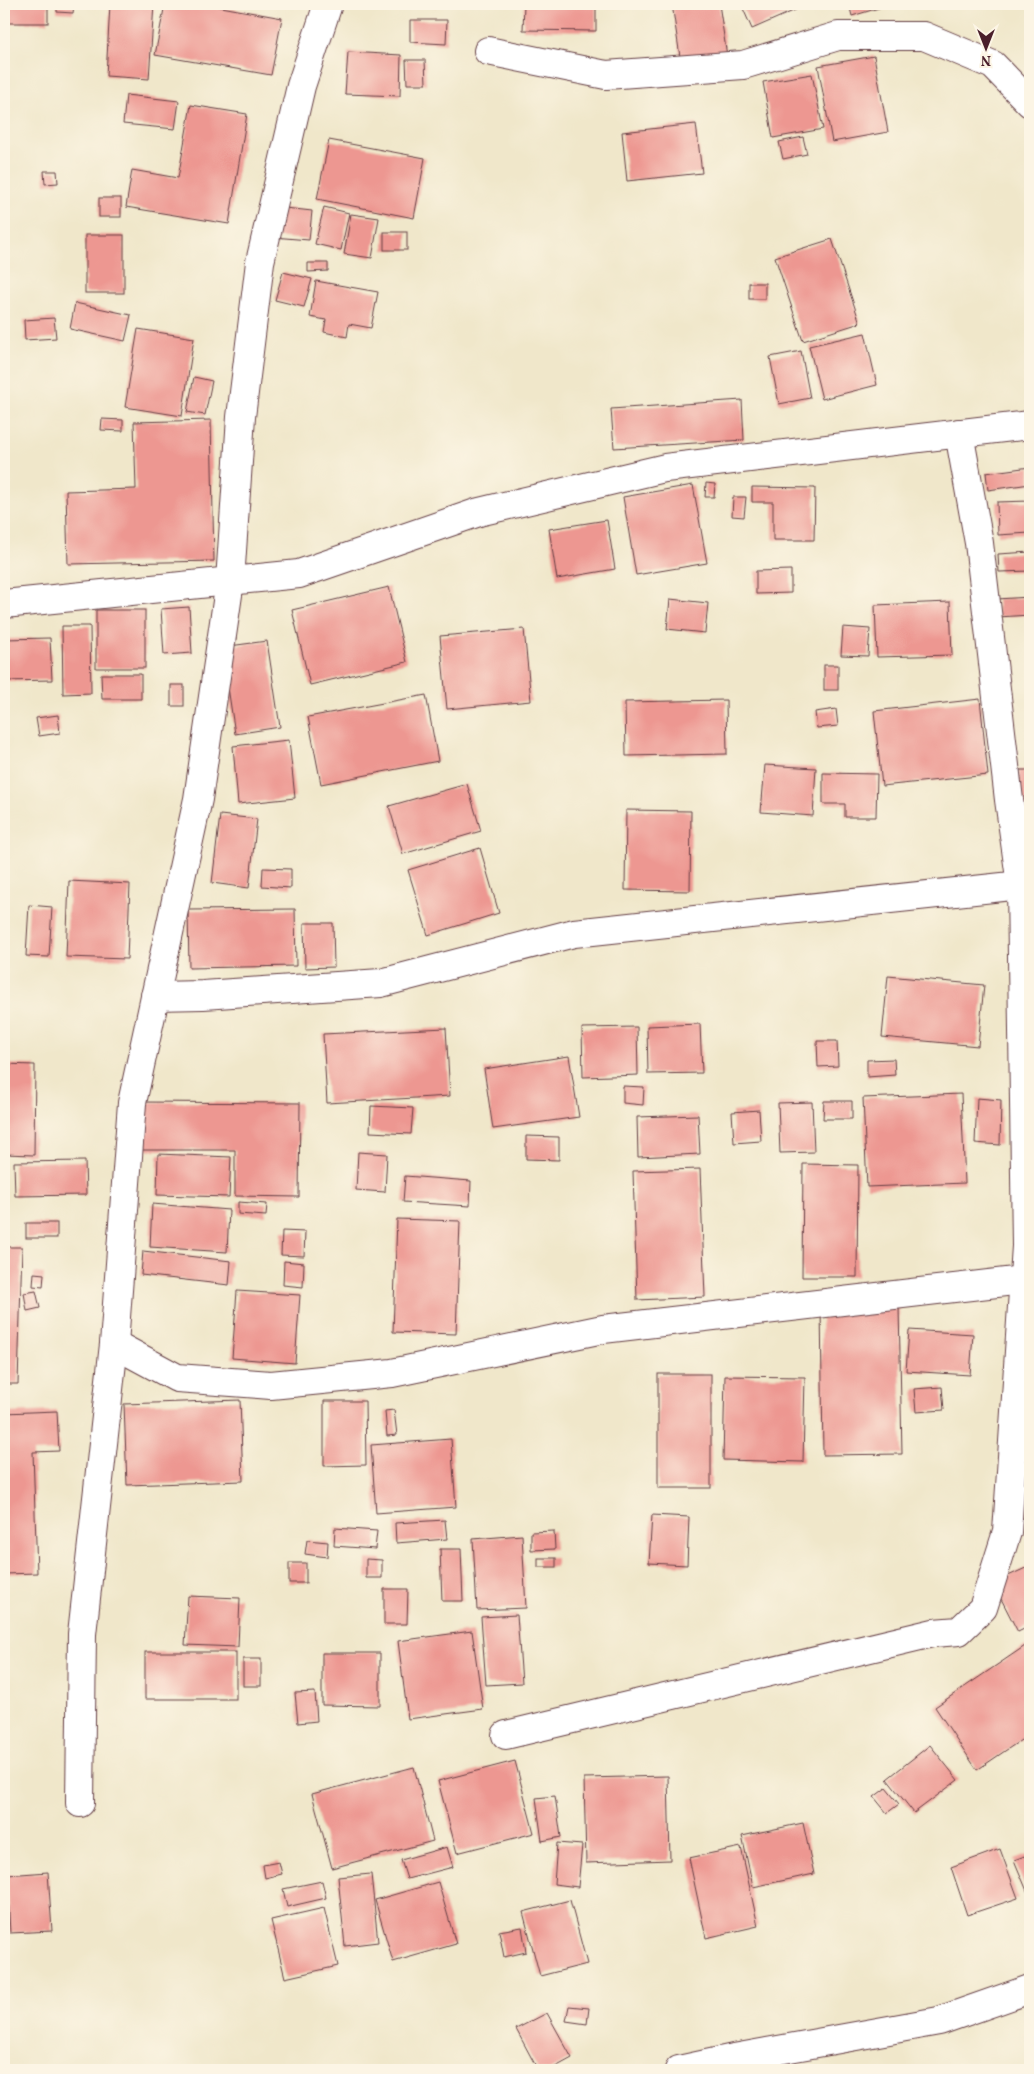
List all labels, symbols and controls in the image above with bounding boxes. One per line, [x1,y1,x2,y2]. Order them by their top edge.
north arrow [962,22,1012,72]
text: N [981,50,991,69]

